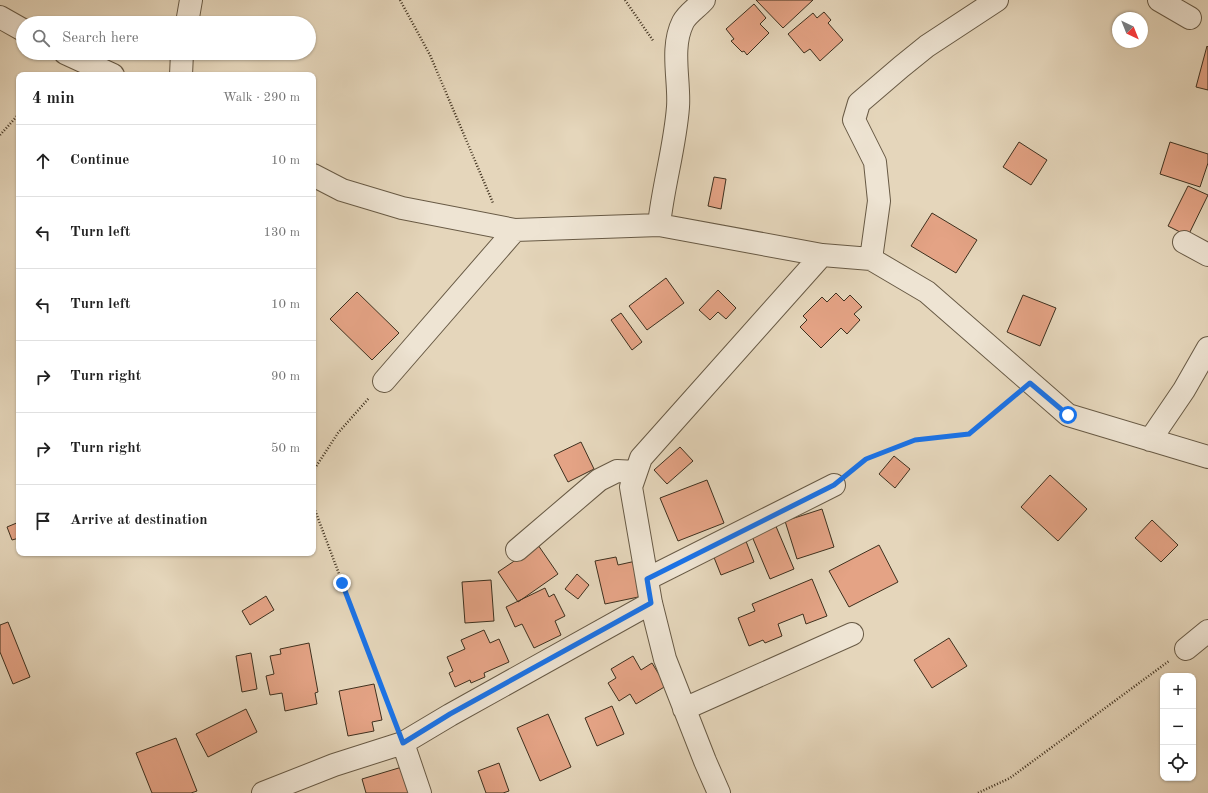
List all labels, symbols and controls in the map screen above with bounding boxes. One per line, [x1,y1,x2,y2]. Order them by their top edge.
north arrow [1112,12,1148,48]
search box [16,16,316,60]
icon: search [30,27,52,49]
text: Search here [62,31,139,46]
text: 4 min [32,90,75,107]
text: Walk · 290 m [223,91,300,104]
icon: ahead [32,150,54,172]
text: Continue [70,153,129,168]
text: 10 m [271,154,300,167]
icon: left [32,222,54,244]
text: Turn left [70,225,130,240]
text: 130 m [263,226,300,239]
icon: left [32,294,54,316]
text: Turn left [70,297,130,312]
text: 10 m [271,298,300,311]
icon: right [32,366,54,388]
text: Turn right [70,369,141,384]
text: 90 m [271,370,300,383]
route start [1059,406,1077,424]
icon: right [32,438,54,460]
text: Turn right [70,441,141,456]
text: 50 m [271,442,300,455]
icon: arrive [32,510,54,532]
text: Arrive at destination [70,513,208,528]
route end [333,574,351,592]
map controls [1160,673,1196,781]
button: + [1160,673,1196,709]
button: − [1160,709,1196,745]
button: locate [1160,745,1196,781]

